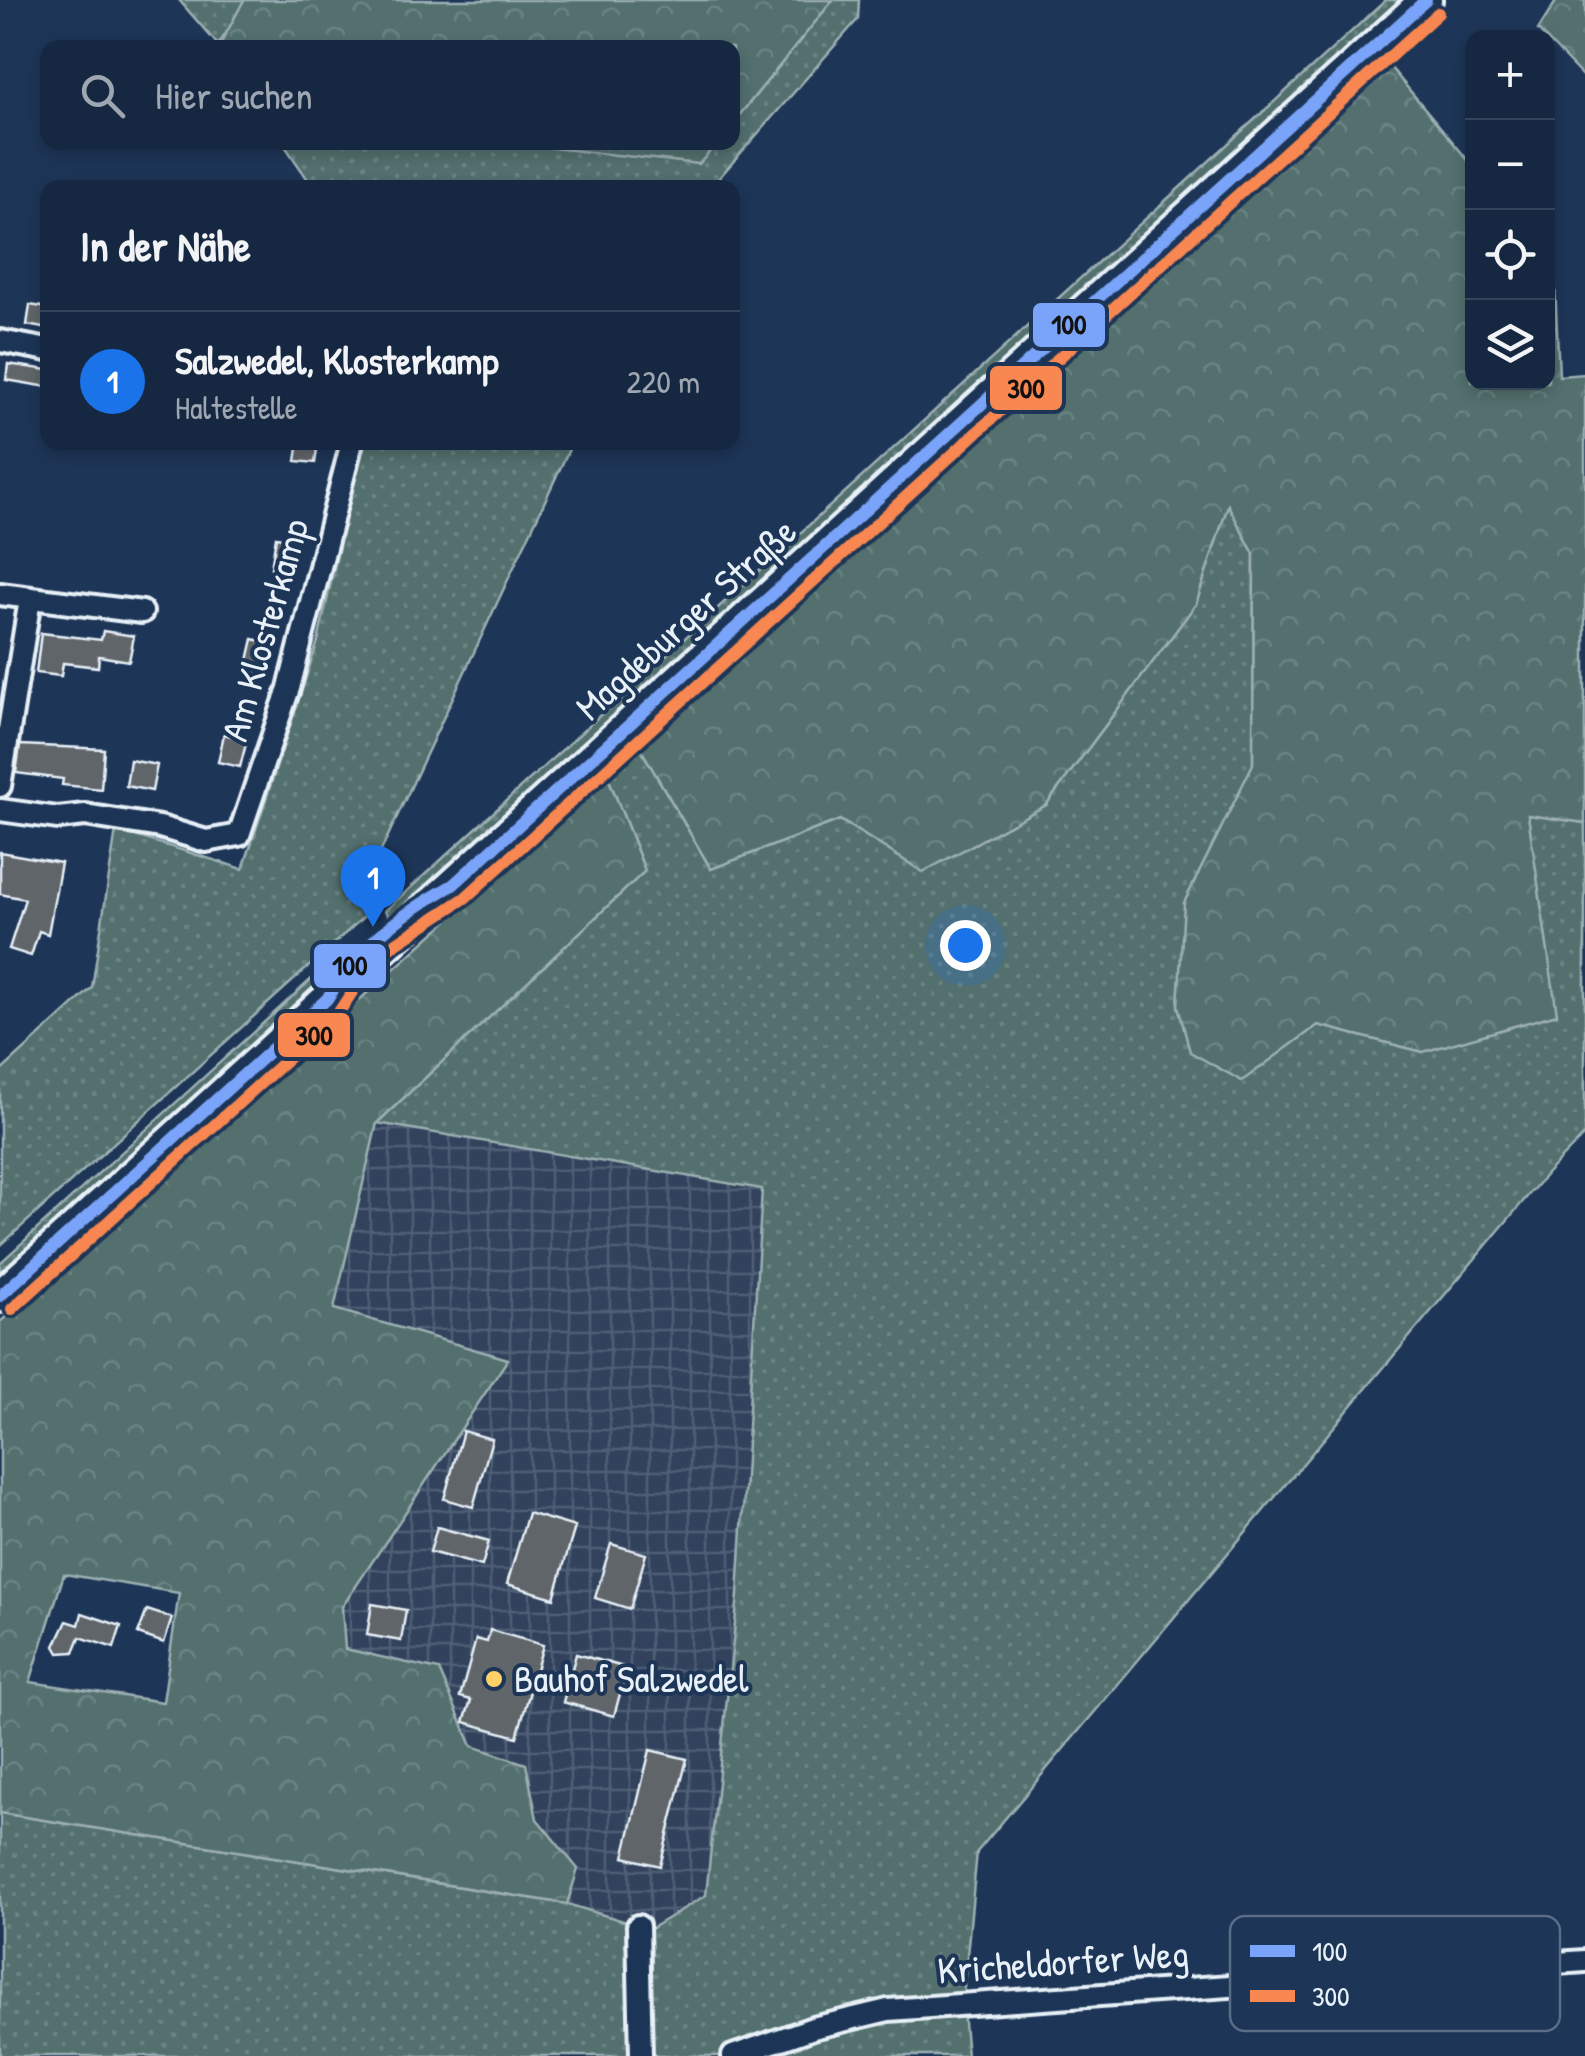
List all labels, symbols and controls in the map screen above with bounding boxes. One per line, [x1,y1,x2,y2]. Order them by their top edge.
map controls [1465,30,1555,390]
button: + [1465,30,1555,120]
search box [40,40,740,150]
icon: search [75,68,130,123]
text: Hier suchen [155,69,313,121]
button: − [1465,120,1555,210]
button: locate [1465,210,1555,300]
text: In der Nähe [80,217,251,274]
button: layers [1465,300,1555,390]
line badge: 100 [1031,301,1107,349]
text: 100 [1051,305,1087,343]
text: Salzwedel, Klosterkamp [175,334,498,386]
text: 1 [107,360,118,403]
text: 220 m [627,360,700,403]
line badge: 300 [988,364,1064,412]
text: 300 [1007,369,1045,407]
text: Haltestelle [175,386,297,429]
street label: Magdeburger Straße [564,505,807,731]
street label: Am Klosterkamp [208,513,321,747]
pin: 1 [340,844,406,927]
your location [940,920,991,971]
line badge: 100 [312,942,388,990]
text: 100 [332,946,368,984]
line badge: 300 [276,1011,352,1059]
text: 300 [295,1016,333,1054]
place label: Bauhof Salzwedel [514,1652,749,1704]
marker: Bauhof Salzwedel [483,1668,505,1690]
legend [1230,1916,1560,2031]
street label: Kricheldorfer Weg [936,1926,1190,1996]
text: 100 [1312,1932,1347,1970]
text: 300 [1312,1977,1350,2015]

